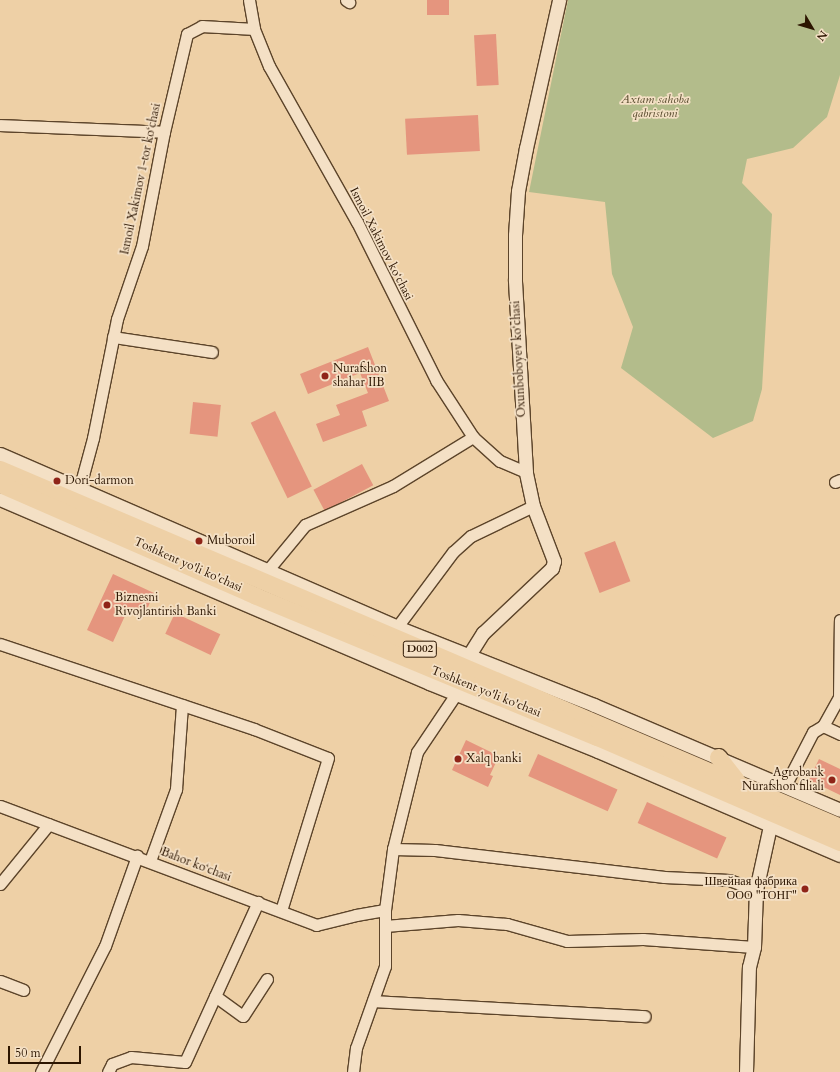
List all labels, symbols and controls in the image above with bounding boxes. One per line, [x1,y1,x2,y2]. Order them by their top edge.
north arrow [792,8,832,48]
text: N [813,27,831,44]
park label: Axtam sahoba qabristoni [621,93,689,121]
street label: Ismoil Xakimov 1-tor ko‘chasi [118,102,164,256]
street label: Ismoil Xakimov ko‘chasi [346,185,416,303]
street label: Oxunboboyev ko‘chasi [509,300,529,418]
place label: Nurafshon shahar IIB [333,362,387,390]
marker: Nurafshon shahar IIB [320,371,330,381]
place label: Dori-darmon [65,474,134,488]
marker: Dori-darmon [52,476,62,486]
place label: Muboroil [207,534,255,548]
street label: Toshkent yo'li ko'chasi [132,535,244,595]
marker: Muboroil [194,536,204,546]
place label: Biznesni Rivojlantirish Banki [115,591,216,619]
marker: Biznesni Rivojlantirish Banki [102,600,112,610]
road number: D002 [402,640,438,658]
street label: Toshkent yo'li ko'chasi [429,663,543,721]
place label: Xalq banki [466,752,522,766]
marker: Xalq banki [453,754,463,764]
place label: Agrobank Nurafshon filiali [742,766,824,794]
marker: Agrobank Nurafshon filiali [827,775,837,785]
street label: Bahor ko‘chasi [159,845,233,885]
place label: Швейная фабрика ООО "ТОНГ" [704,875,797,903]
marker: Швейная фабрика ООО "ТОНГ" [800,884,810,894]
scale bar [10,1038,83,1064]
text: 50 m [15,1045,41,1061]

